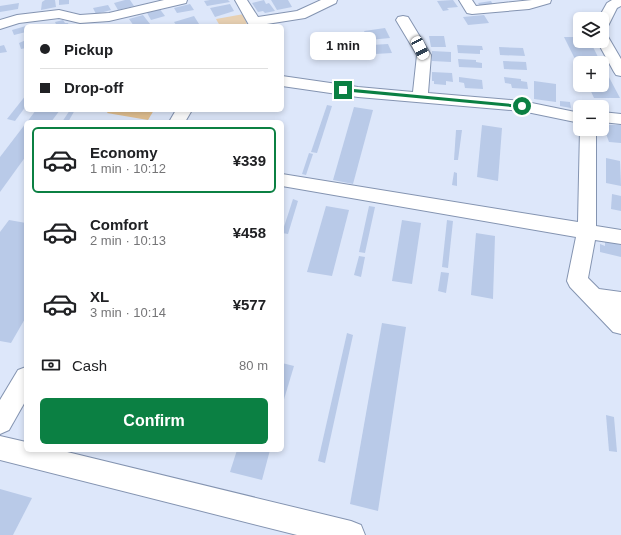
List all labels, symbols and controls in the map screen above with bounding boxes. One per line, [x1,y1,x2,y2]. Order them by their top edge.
map controls [573,12,609,136]
button: layers [573,12,609,48]
callout: 1 min [310,32,376,60]
car [409,35,431,61]
text: 1 min [326,38,360,53]
text: Pickup [64,41,113,58]
button: + [573,56,609,92]
text: Drop-off [64,79,123,96]
route end [334,81,352,99]
route start [513,97,531,115]
button: − [573,100,609,136]
icon: car [42,142,78,178]
text: Economy [90,144,158,161]
text: ¥339 [233,152,266,169]
text: 1 min · 10:12 [90,161,166,176]
icon: car [42,214,78,250]
text: Comfort [90,216,148,233]
text: ¥458 [233,224,266,241]
text: 2 min · 10:13 [90,233,166,248]
icon: car [42,286,78,322]
text: XL [90,288,109,305]
text: ¥577 [233,296,266,313]
text: 3 min · 10:14 [90,305,166,320]
icon: cash [40,354,62,376]
text: Cash [72,357,107,374]
text: 80 m [239,358,268,373]
button: Confirm [40,398,268,444]

